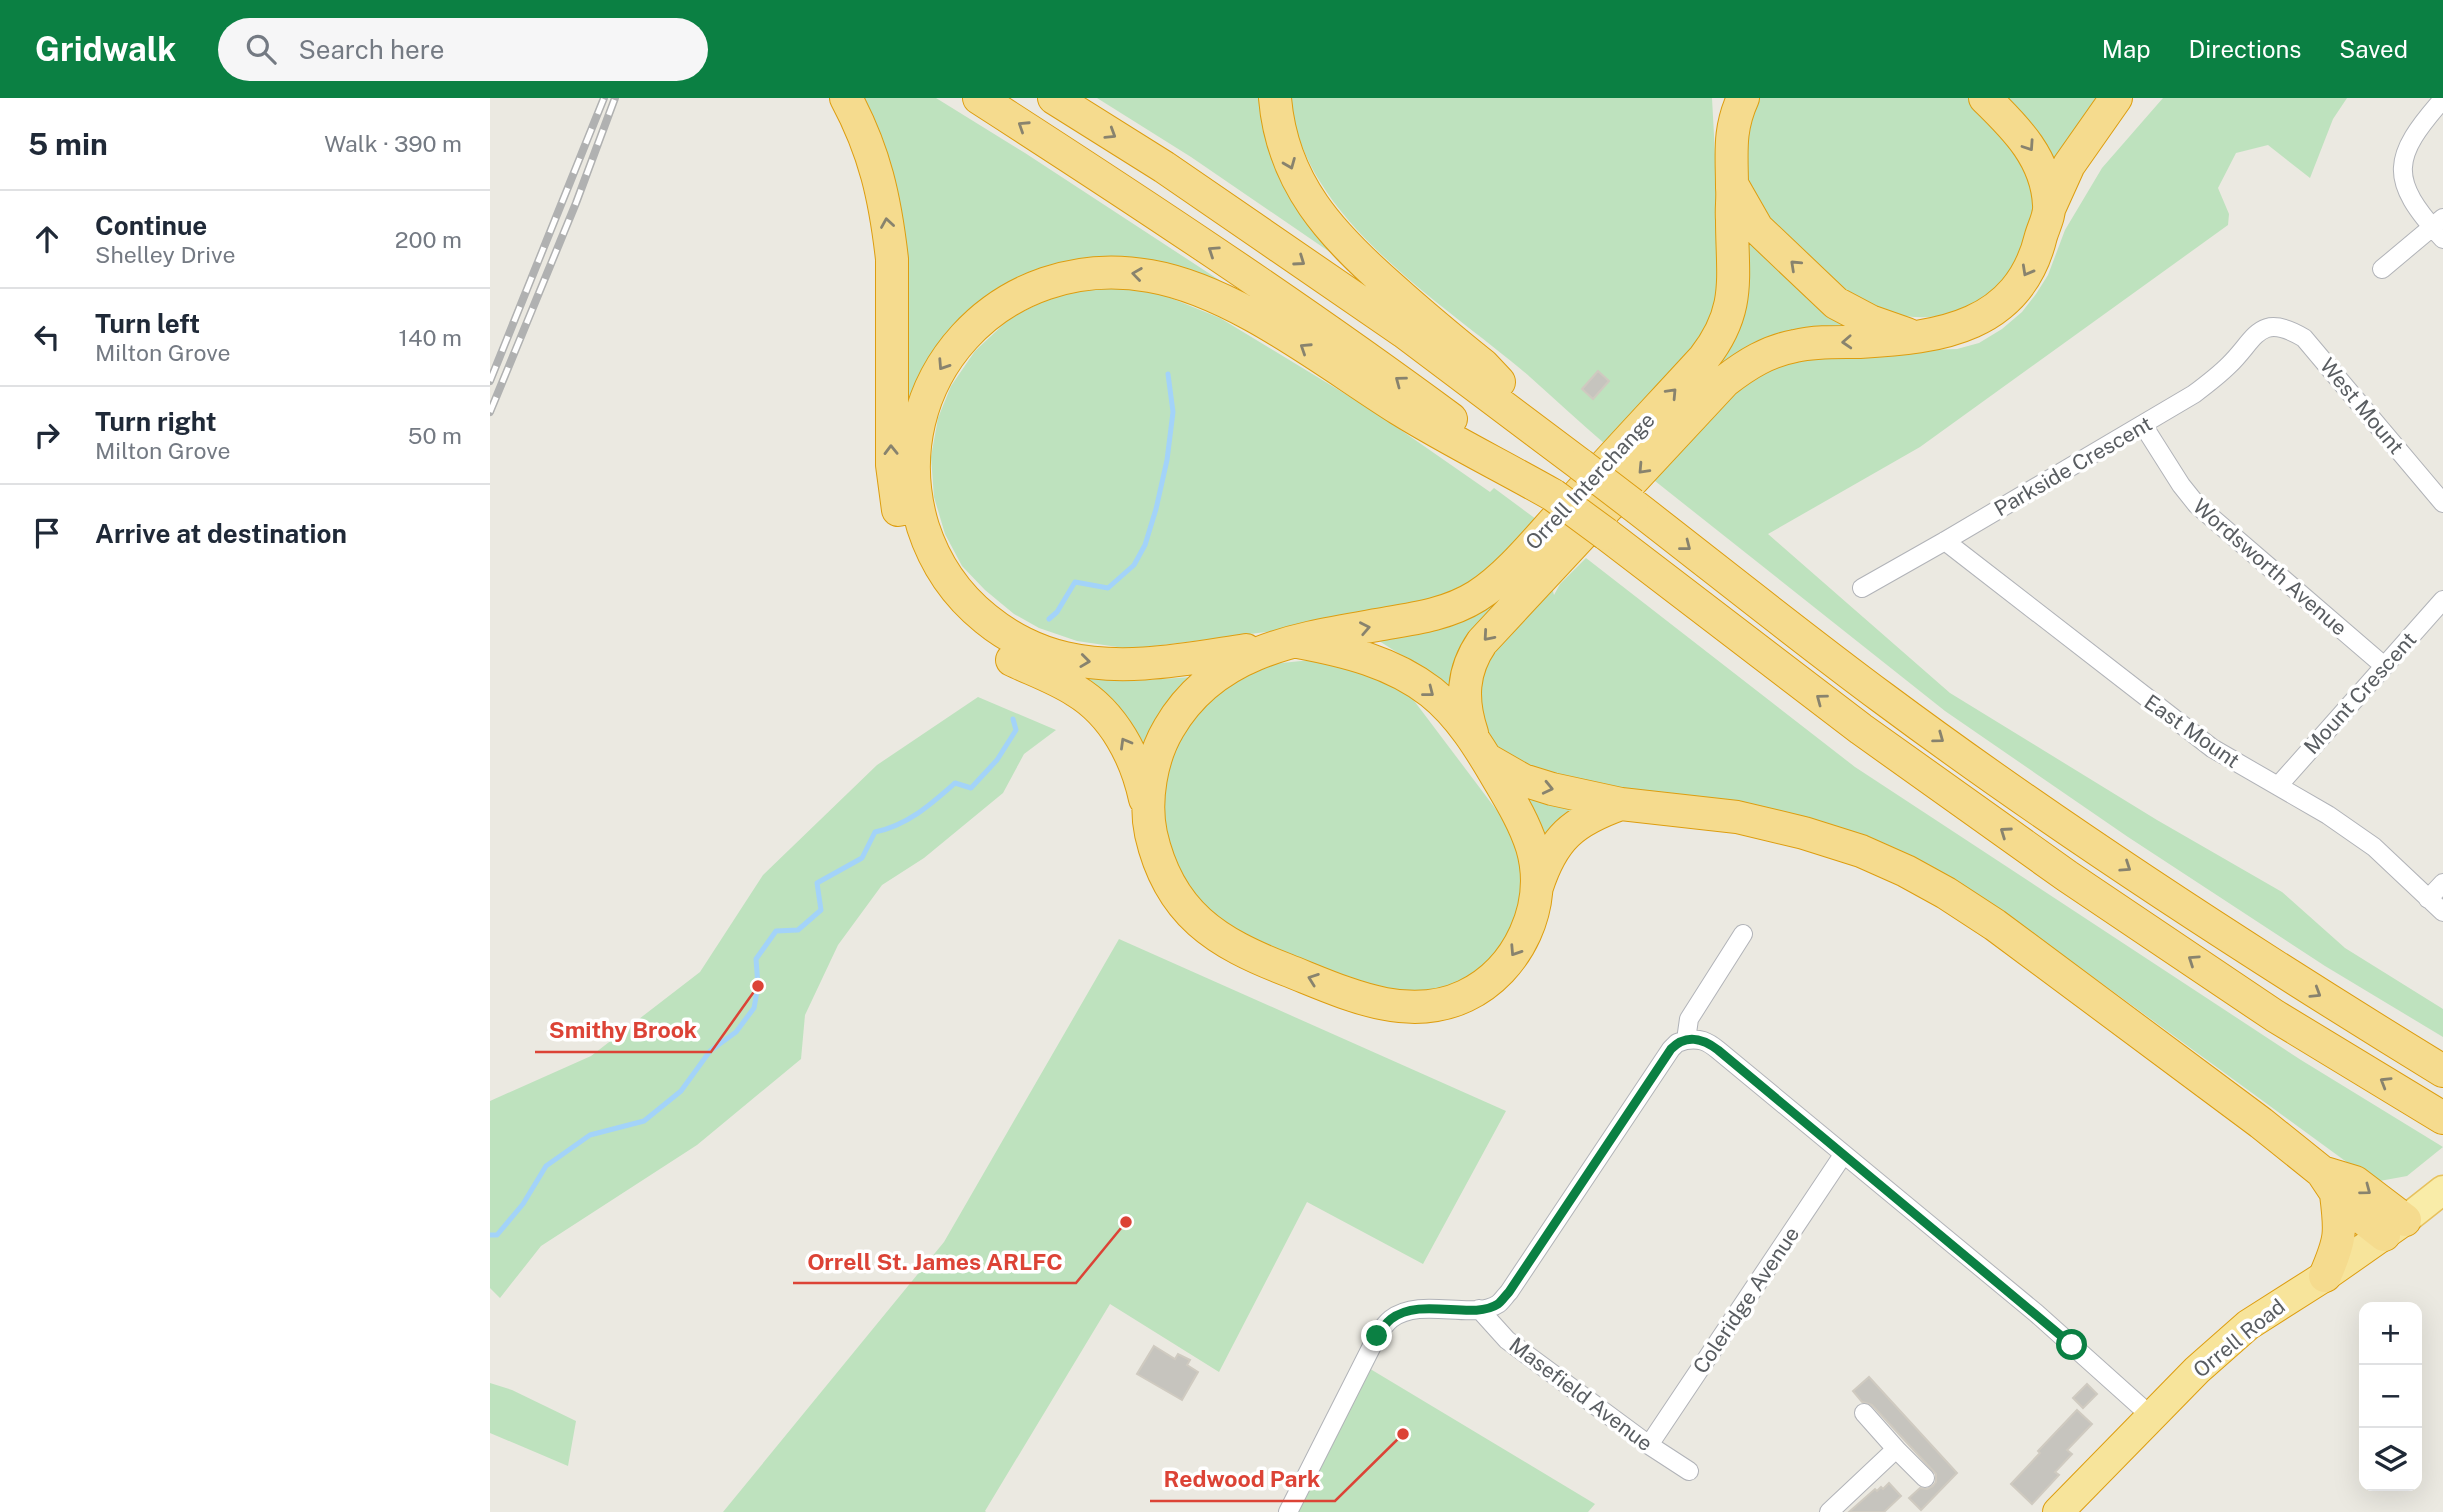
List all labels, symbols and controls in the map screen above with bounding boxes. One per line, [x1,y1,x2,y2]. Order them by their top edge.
search box [218,18,708,81]
text: Gridwalk [35,30,176,68]
icon: search [242,30,280,68]
text: Search here [298,34,444,65]
text: Map [2102,35,2151,63]
text: Directions [2189,35,2301,63]
text: Saved [2339,35,2408,63]
one-way arrow [1018,122,1031,135]
text: 5 min [28,126,108,162]
one-way arrow [1104,126,1117,139]
text: Walk · 390 m [324,130,462,157]
one-way arrow [2020,138,2033,151]
one-way arrow [1282,157,1296,169]
text: Continue [95,210,207,241]
one-way arrow [880,217,895,229]
icon: ahead [28,220,66,258]
text: 200 m [395,226,462,253]
text: Shelley Drive [95,241,235,268]
one-way arrow [1208,247,1221,260]
one-way arrow [1292,253,1305,265]
one-way arrow [1790,261,1803,273]
one-way arrow [2022,264,2035,277]
one-way arrow [1131,266,1143,281]
text: Turn left [95,308,200,339]
icon: left [28,318,66,356]
text: 140 m [399,324,462,351]
one-way arrow [1841,335,1852,350]
text: Milton Grove [95,339,231,366]
one-way arrow [1300,344,1313,356]
street label: West Mount [2315,353,2409,459]
one-way arrow [939,357,951,370]
one-way arrow [1395,377,1408,390]
one-way arrow [1664,388,1676,401]
text: Turn right [95,406,217,437]
street label: Orrell Interchange [1520,407,1660,555]
street label: Parkside Crescent [1990,411,2156,521]
icon: right [28,416,66,454]
text: 50 m [408,422,462,449]
text: Milton Grove [95,437,231,464]
one-way arrow [884,445,899,456]
one-way arrow [1638,461,1651,474]
street label: Wordsworth Avenue [2188,493,2352,641]
icon: arrive [28,514,66,552]
text: Arrive at destination [95,518,347,549]
one-way arrow [1678,537,1690,550]
one-way arrow [1359,621,1371,636]
street label: Mount Crescent [2299,627,2421,759]
one-way arrow [1484,628,1496,641]
one-way arrow [1079,653,1091,668]
one-way arrow [1421,683,1434,696]
street label: East Mount [2140,689,2244,773]
one-way arrow [1816,694,1828,707]
one-way arrow [1931,730,1944,742]
one-way arrow [1120,738,1133,751]
one-way arrow [1542,780,1554,794]
one-way arrow [2000,828,2013,840]
one-way arrow [2118,859,2131,872]
one-way arrow [1511,943,1524,956]
one-way arrow [2188,956,2201,968]
one-way arrow [1307,974,1319,988]
one-way arrow [2308,984,2321,997]
callout: Smithy Brook [535,1008,711,1052]
text: Smithy Brook [549,1016,697,1043]
one-way arrow [2379,1078,2392,1091]
one-way arrow [2359,1182,2371,1195]
street label: Coleridge Avenue [1688,1222,1804,1378]
callout: Orrell St. James ARLFC [793,1239,1076,1283]
text: Orrell St. James ARLFC [807,1248,1063,1275]
street label: Orrell Road [2188,1293,2290,1383]
map controls [2359,1302,2422,1491]
button: + [2359,1302,2422,1365]
route end [1361,1320,1392,1351]
route start [2056,1329,2087,1360]
street label: Masefield Avenue [1504,1332,1658,1456]
button: − [2359,1365,2422,1428]
button: layers [2359,1428,2422,1491]
callout: Redwood Park [1150,1457,1335,1501]
text: Redwood Park [1164,1465,1320,1492]

